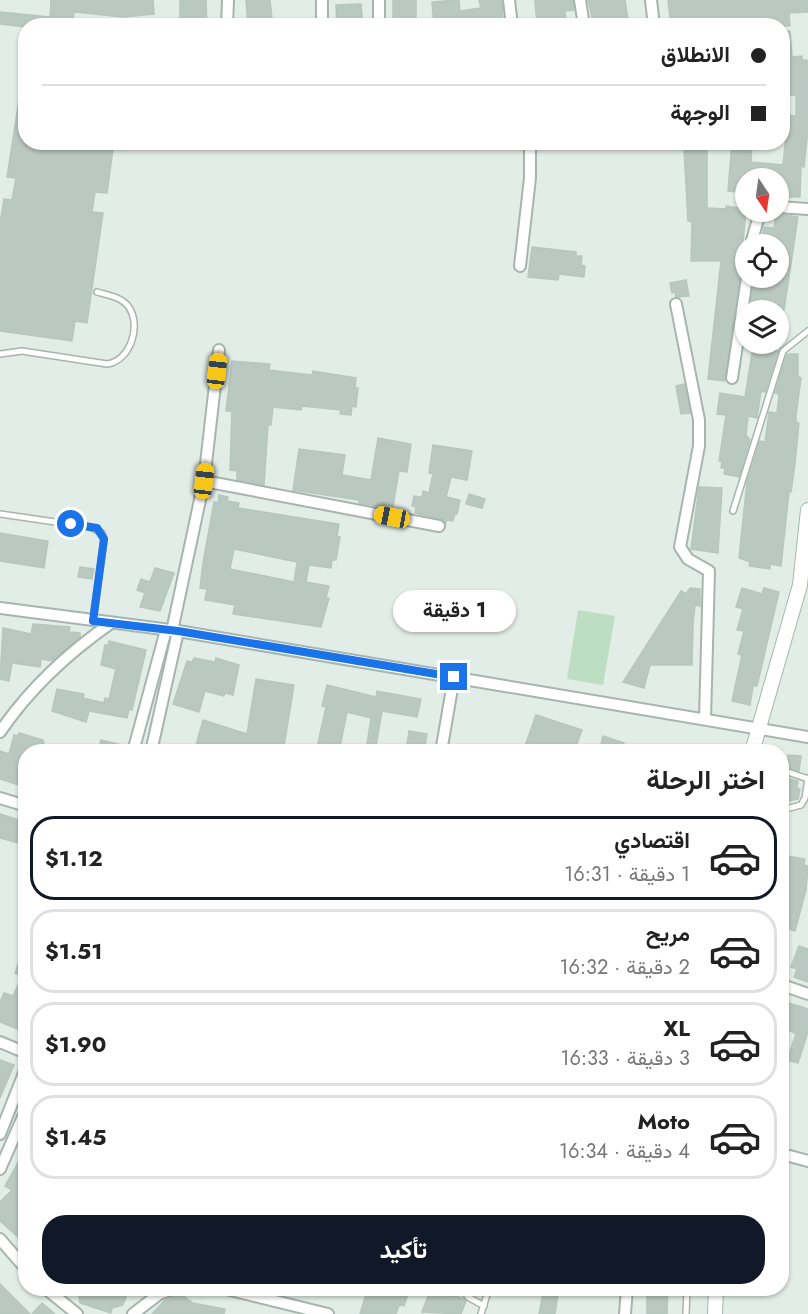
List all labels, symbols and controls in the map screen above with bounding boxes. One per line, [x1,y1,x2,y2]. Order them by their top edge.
text: الانطلاق [661,38,730,70]
text: الوجهة [670,96,730,128]
north arrow [735,168,789,222]
map controls [735,168,789,354]
button: locate [735,234,789,288]
button: layers [735,300,789,354]
car [206,352,228,390]
car [193,462,215,500]
car [373,505,411,529]
route start [57,510,84,537]
callout: 1 دقيقة [392,590,516,632]
text: 1 دقيقة [423,596,486,625]
route end [440,663,467,690]
text: اختر الرحلة [646,760,765,799]
text: اقتصادي [614,824,690,856]
icon: car [708,831,762,885]
text: $1.12 [45,842,103,874]
text: 1 دقيقة · 16:31 [564,860,690,889]
text: مريح [646,917,690,949]
icon: car [708,924,762,978]
text: $1.51 [45,935,102,967]
text: 2 دقيقة · 16:32 [559,953,690,982]
text: XL [663,1012,690,1044]
icon: car [708,1017,762,1071]
text: $1.90 [45,1028,106,1060]
text: 3 دقيقة · 16:33 [560,1044,690,1073]
text: Moto [637,1105,690,1137]
icon: car [708,1110,762,1164]
text: $1.45 [45,1121,107,1153]
text: 4 دقيقة · 16:34 [559,1137,690,1166]
button: تأكيد [42,1215,765,1284]

